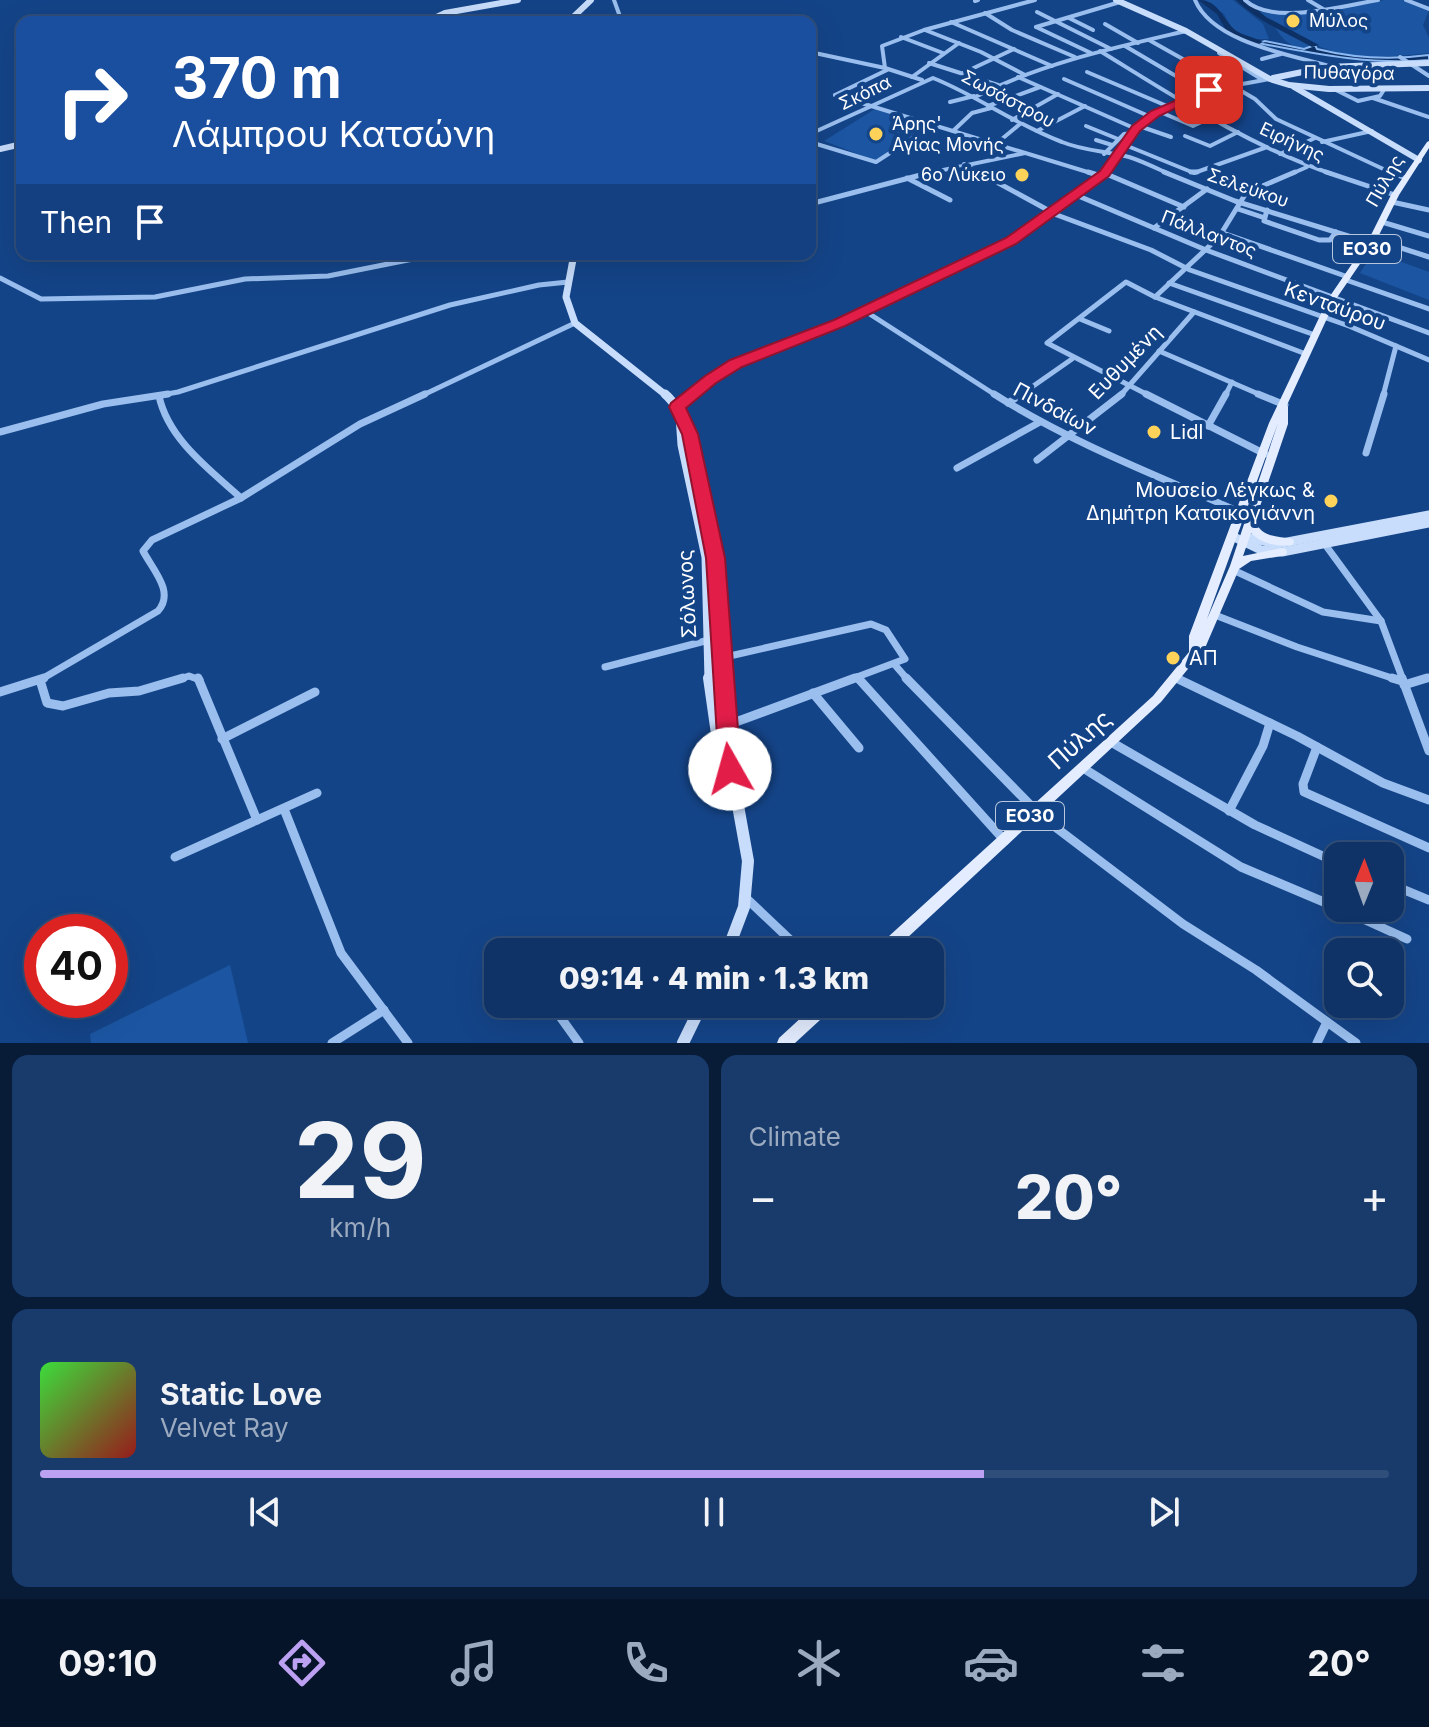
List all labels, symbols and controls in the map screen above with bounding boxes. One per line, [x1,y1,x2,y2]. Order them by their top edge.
place label: Μύλος [1309,10,1368,31]
marker: Μύλος [1284,12,1302,30]
text: 370 m [172,44,342,112]
icon: right [40,48,144,152]
pin [1175,56,1243,124]
street label: Πυθαγόρα [1303,61,1395,84]
street label: Σωσάστρου [958,65,1058,132]
icon: arrive [1187,68,1231,112]
street label: Σκόπα [835,71,894,114]
text: Λάμπρου Κατσώνη [172,112,495,156]
place label: Άρης' Αγίας Μονής [892,113,1004,155]
street label: Ειρήνης [1257,117,1328,166]
marker: Άρης' Αγίας Μονής [867,125,885,143]
street label: Πύλης [1361,151,1408,210]
place label: 6ο Λύκειο [921,164,1006,185]
street label: Σελεύκου [1205,164,1292,211]
marker: 6ο Λύκειο [1013,166,1031,184]
icon: arrive [128,200,172,244]
text: Then [40,204,112,240]
street label: Πάλλαντος [1159,206,1260,261]
road number: ΕΟ30 [1333,235,1401,263]
street label: Κενταύρου [1281,277,1389,335]
street label: Ευθυμένη [1084,320,1166,404]
street label: Πινδαίων [1009,377,1101,441]
place label: Lidl [1170,420,1203,444]
marker: Lidl [1145,423,1163,441]
place label: Μουσείο Λέγκως & Δημήτρη Κατσικογιάννη [1086,478,1315,525]
marker: Μουσείο Λέγκως & Δημήτρη Κατσικογιάννη [1322,492,1340,510]
street label: Σόλωνος [673,549,701,639]
place label: ΑΠ [1189,646,1218,670]
marker: ΑΠ [1164,649,1182,667]
street label: Πύλης [1042,704,1117,775]
position arrow [688,727,772,811]
road number: ΕΟ30 [996,802,1064,830]
north arrow [1324,842,1404,922]
map controls [1324,842,1404,1018]
speed limit sign: 40 [24,914,128,1018]
button: search [1324,938,1404,1018]
text: 09:14 · 4 min · 1.3 km [559,960,869,996]
text: 29 [294,1097,427,1223]
text: Climate [749,1121,841,1152]
text: 20° [1015,1161,1122,1233]
text: − [749,1170,778,1224]
text: + [1360,1170,1389,1224]
text: km/h [329,1212,391,1243]
text: Static Love [160,1376,322,1412]
text: Velvet Ray [160,1412,289,1443]
icon: previous [243,1490,287,1534]
icon: pause [692,1490,736,1534]
icon: next [1142,1490,1186,1534]
icon: directions [274,1635,330,1691]
icon: music [446,1635,502,1691]
icon: phone [618,1635,674,1691]
icon: climate [791,1635,847,1691]
icon: car [963,1635,1019,1691]
icon: filters [1135,1635,1191,1691]
text: 09:10 [58,1641,158,1685]
text: 20° [1307,1641,1371,1685]

